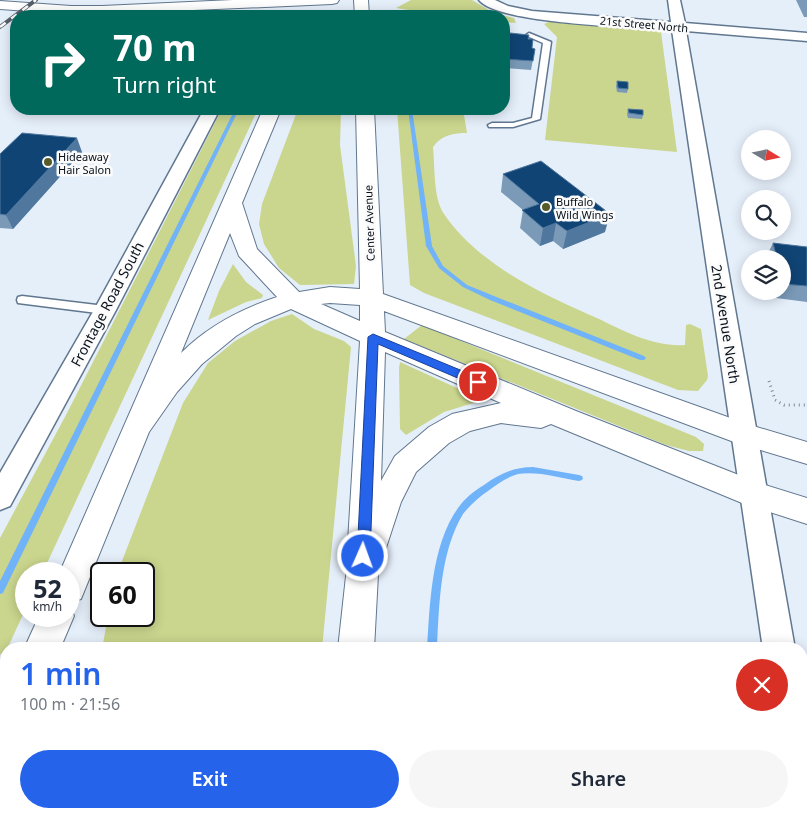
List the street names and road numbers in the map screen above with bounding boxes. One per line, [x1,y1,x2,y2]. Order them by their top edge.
street label: 21st Street North [599,13,689,35]
street label: Center Avenue [360,185,378,261]
street label: Frontage Road South [66,238,148,370]
street label: 2nd Avenue North [707,263,745,385]

